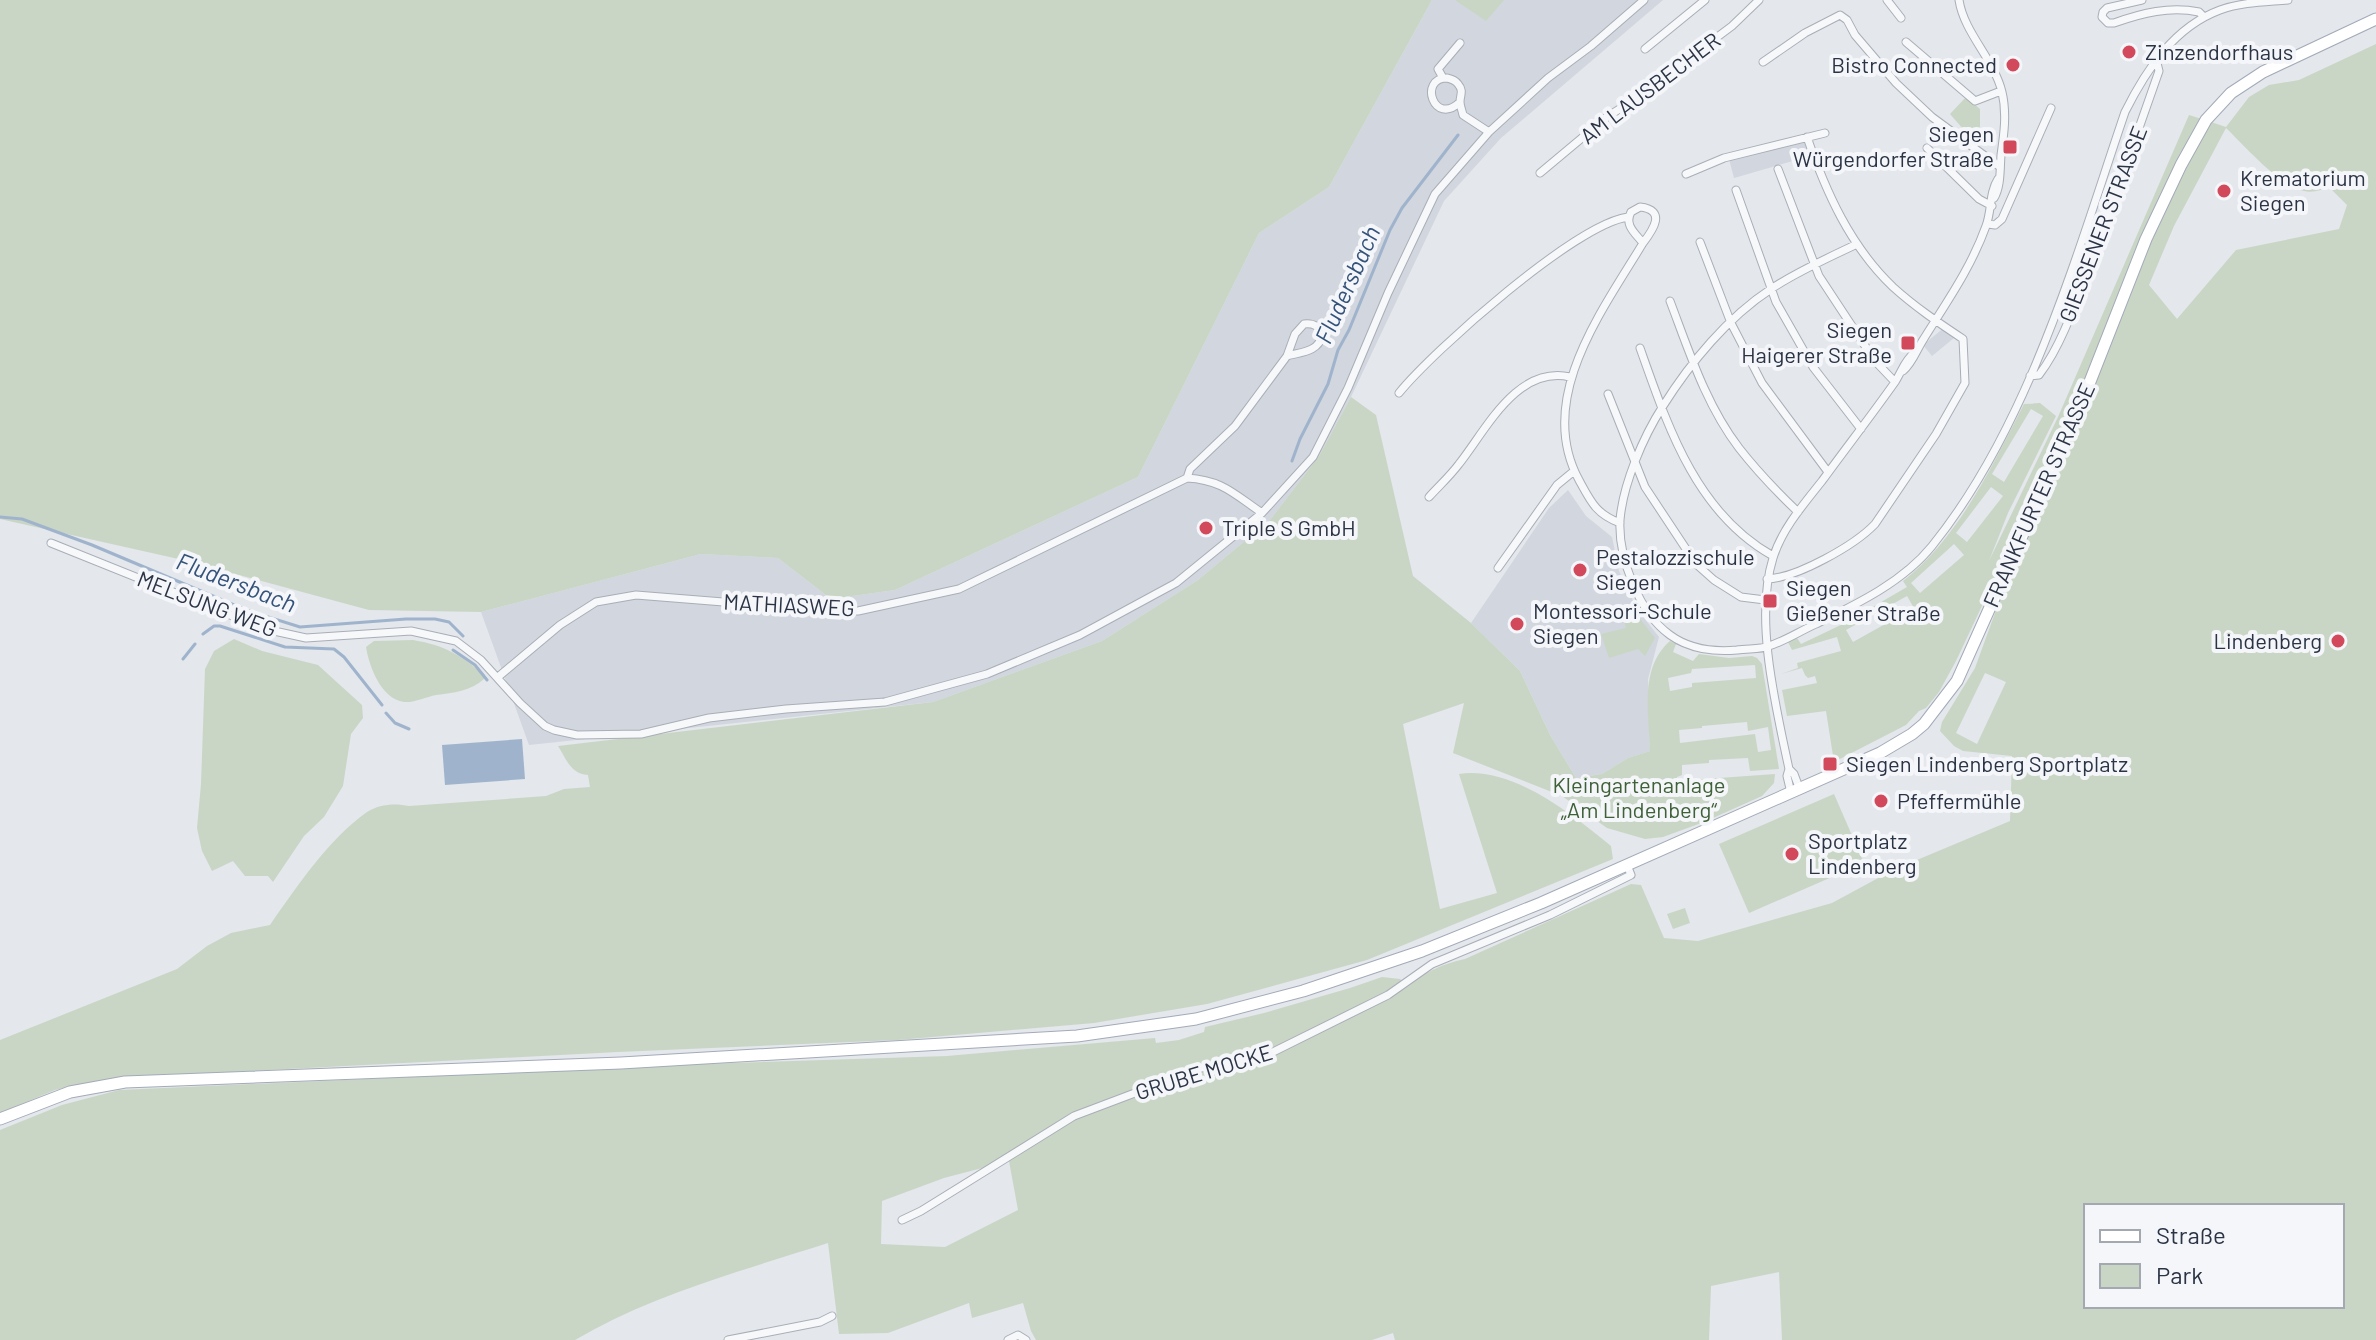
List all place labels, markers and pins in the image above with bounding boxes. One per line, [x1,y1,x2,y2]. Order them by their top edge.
place label: Zinzendorfhaus [2145,38,2293,64]
marker: Zinzendorfhaus [2120,43,2138,61]
place label: Bistro Connected [1831,51,1997,77]
marker: Bistro Connected [2004,56,2022,74]
place label: Siegen Würgendorfer Straße [1793,120,1994,171]
marker: Siegen Würgendorfer Straße [2001,138,2019,156]
place label: Krematorium Siegen [2240,164,2366,215]
marker: Krematorium Siegen [2215,182,2233,200]
place label: Siegen Haigerer Straße [1741,316,1892,367]
marker: Siegen Haigerer Straße [1899,334,1917,352]
place label: Triple S GmbH [1222,514,1356,540]
marker: Triple S GmbH [1197,519,1215,537]
place label: Pestalozzischule Siegen [1596,543,1755,594]
marker: Pestalozzischule Siegen [1571,561,1589,579]
place label: Siegen Gießener Straße [1786,574,1941,625]
marker: Siegen Gießener Straße [1761,592,1779,610]
place label: Montessori-Schule Siegen [1533,597,1712,648]
marker: Montessori-Schule Siegen [1508,615,1526,633]
place label: Lindenberg [2214,627,2322,653]
marker: Lindenberg [2329,632,2347,650]
place label: Siegen Lindenberg Sportplatz [1846,750,2128,776]
marker: Siegen Lindenberg Sportplatz [1821,755,1839,773]
place label: Pfeffermühle [1897,787,2021,813]
marker: Pfeffermühle [1872,792,1890,810]
place label: Sportplatz Lindenberg [1808,827,1916,878]
marker: Sportplatz Lindenberg [1783,845,1801,863]

